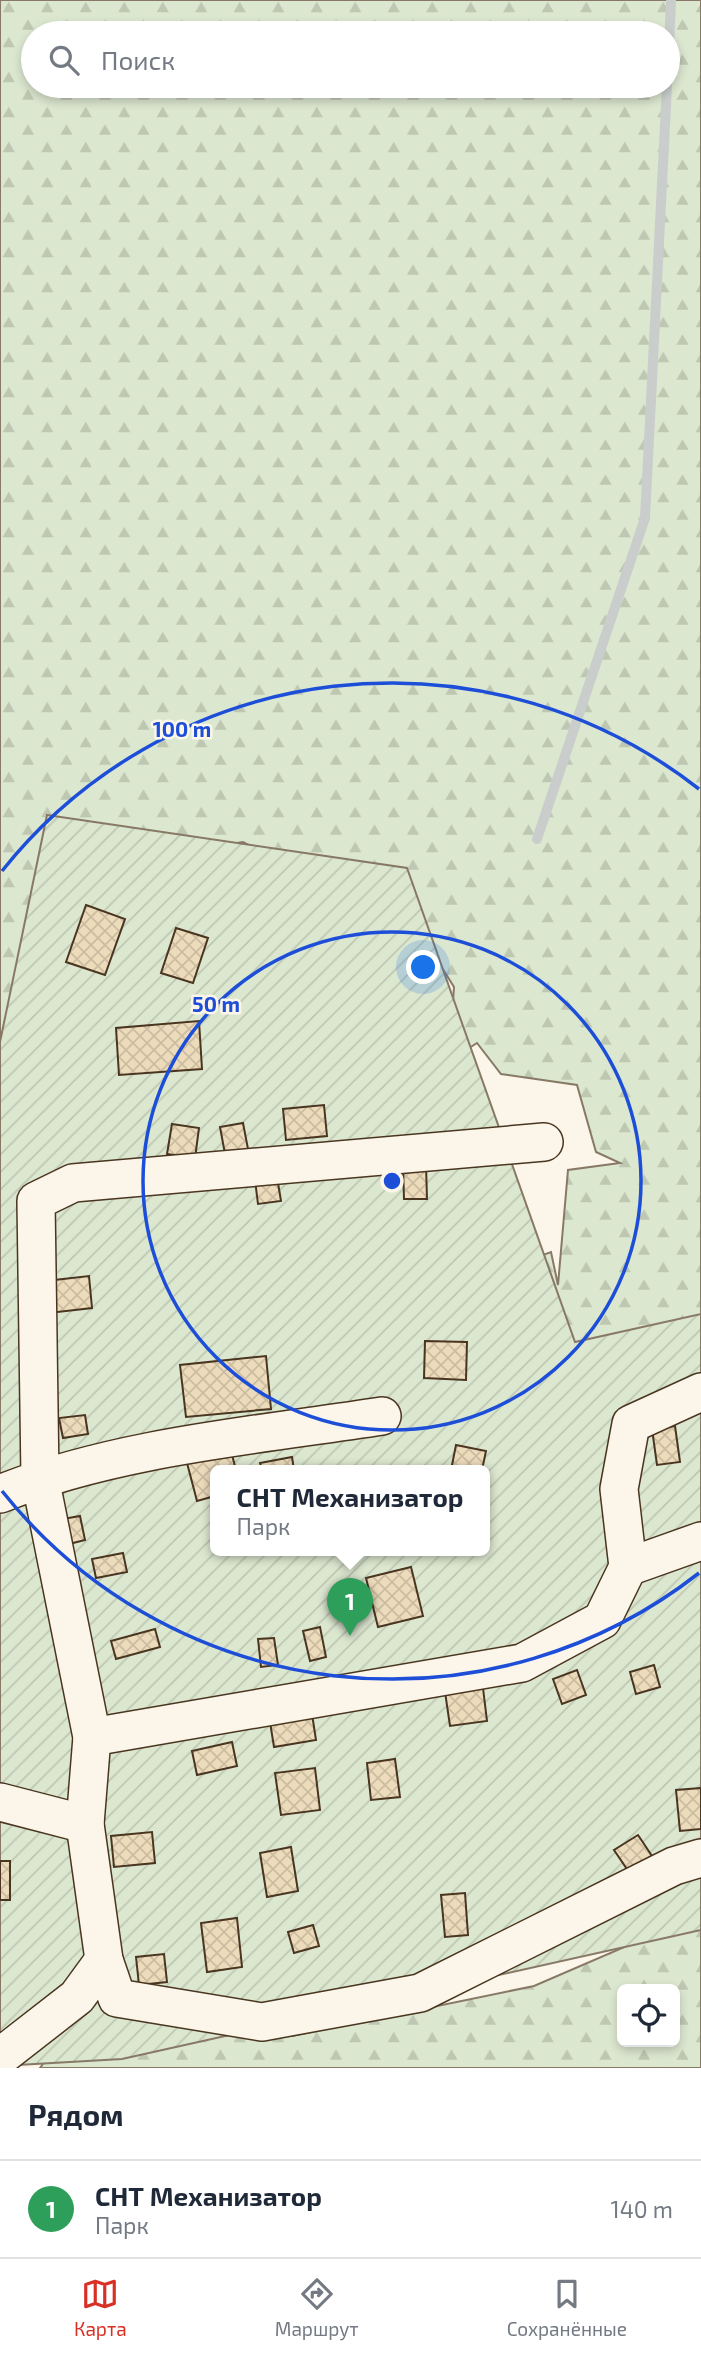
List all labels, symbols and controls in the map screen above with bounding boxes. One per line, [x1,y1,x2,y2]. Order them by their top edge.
search box [21,21,680,98]
icon: search [45,41,83,79]
text: Поиск [101,44,175,75]
text: 100 m [153,716,211,741]
your location [406,950,440,984]
text: 50 m [192,991,240,1016]
centre of rings [380,1169,404,1193]
popup [210,1465,490,1556]
text: СНТ Механизатор [237,1481,463,1512]
text: Парк [237,1512,290,1540]
pin: 1 [327,1578,373,1636]
map controls [617,1984,680,2047]
button: locate [617,1984,680,2047]
text: Рядом [28,2096,124,2132]
text: СНТ Механизатор [95,2180,322,2211]
text: 1 [46,2195,56,2223]
text: 140 m [611,2195,673,2223]
text: Парк [95,2211,149,2239]
tab: Карта [74,2275,127,2340]
tab: Маршрут [275,2275,359,2340]
tab: Сохранённые [507,2275,627,2340]

